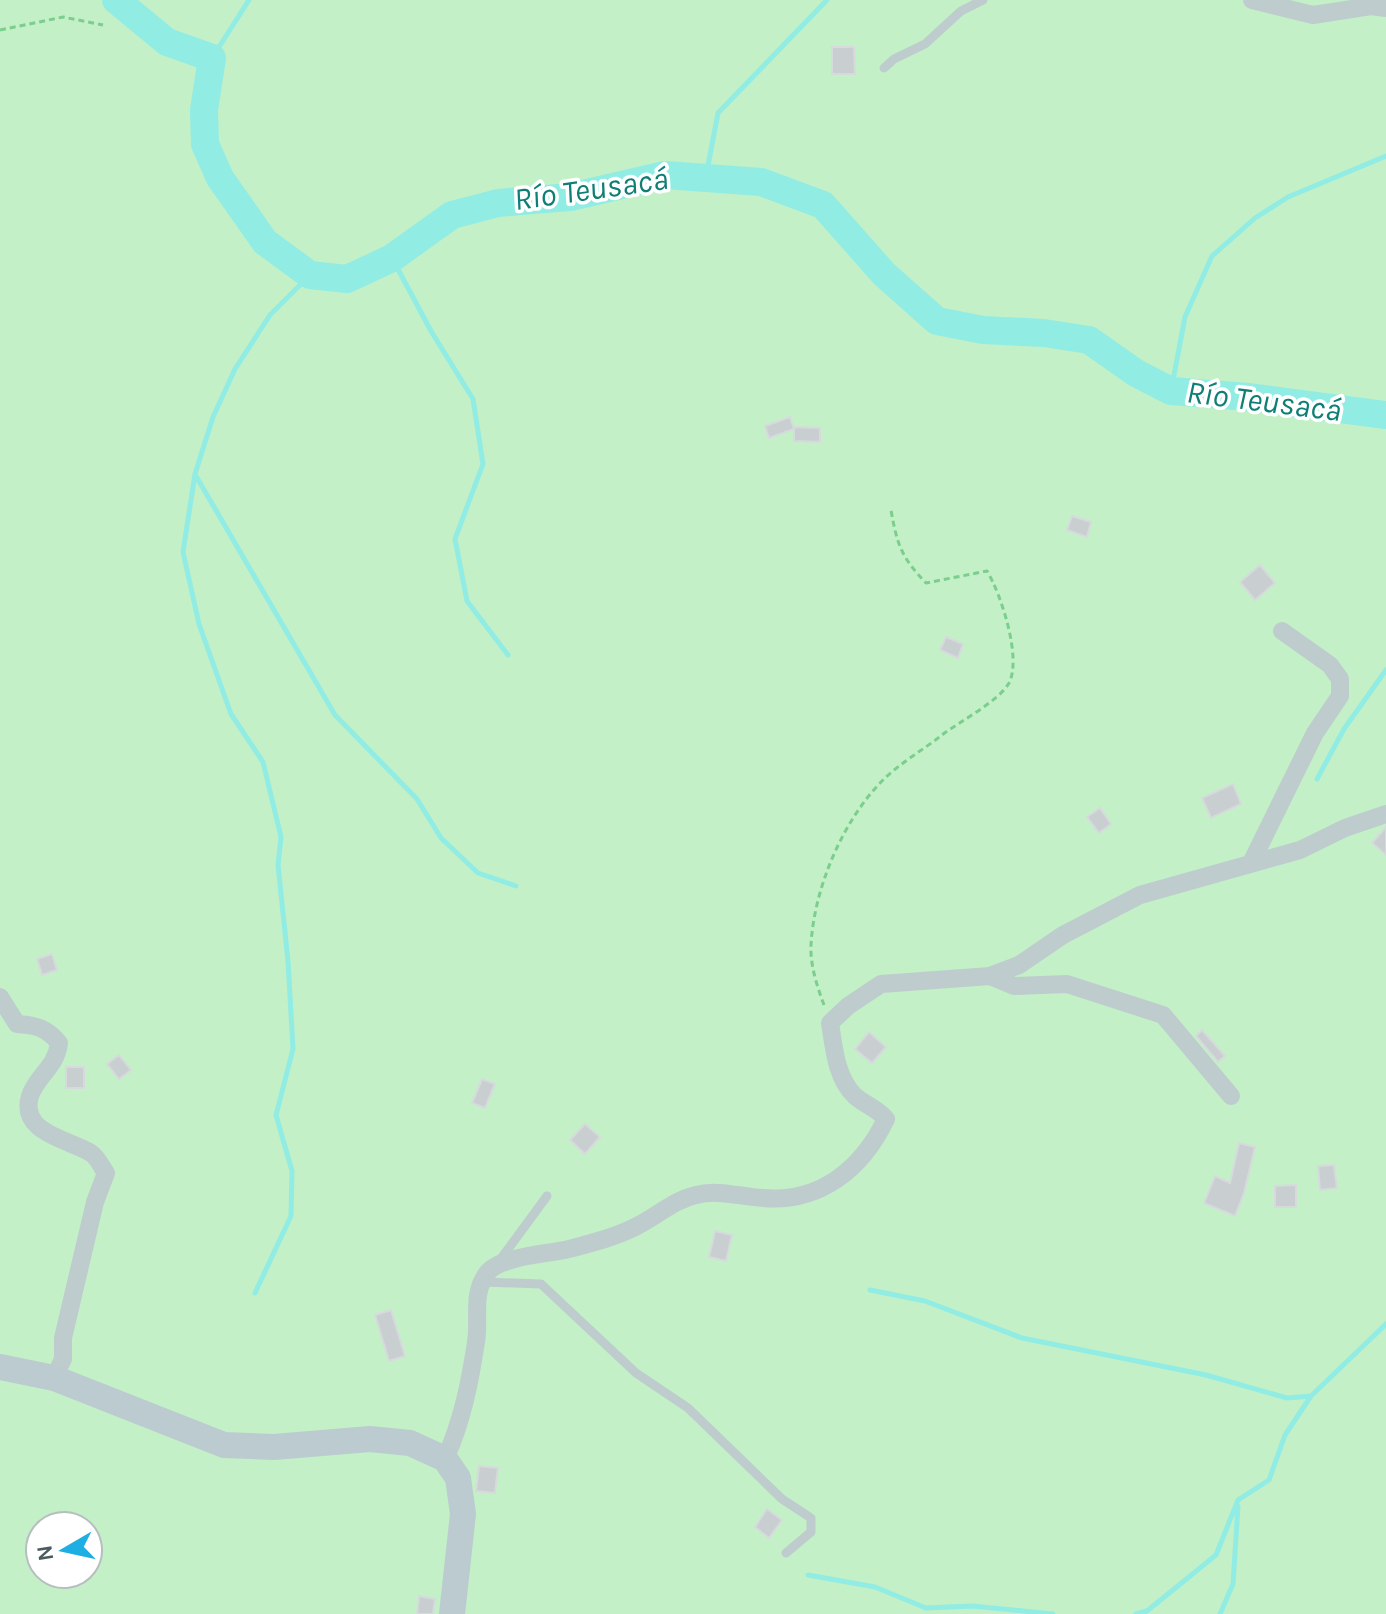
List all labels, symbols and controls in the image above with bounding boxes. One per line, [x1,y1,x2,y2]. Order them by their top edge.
water label: Río Teusacá [511,160,671,218]
water label: Río Teusacá [1185,373,1343,429]
north arrow [24,1510,104,1590]
text: N [31,1543,59,1563]

